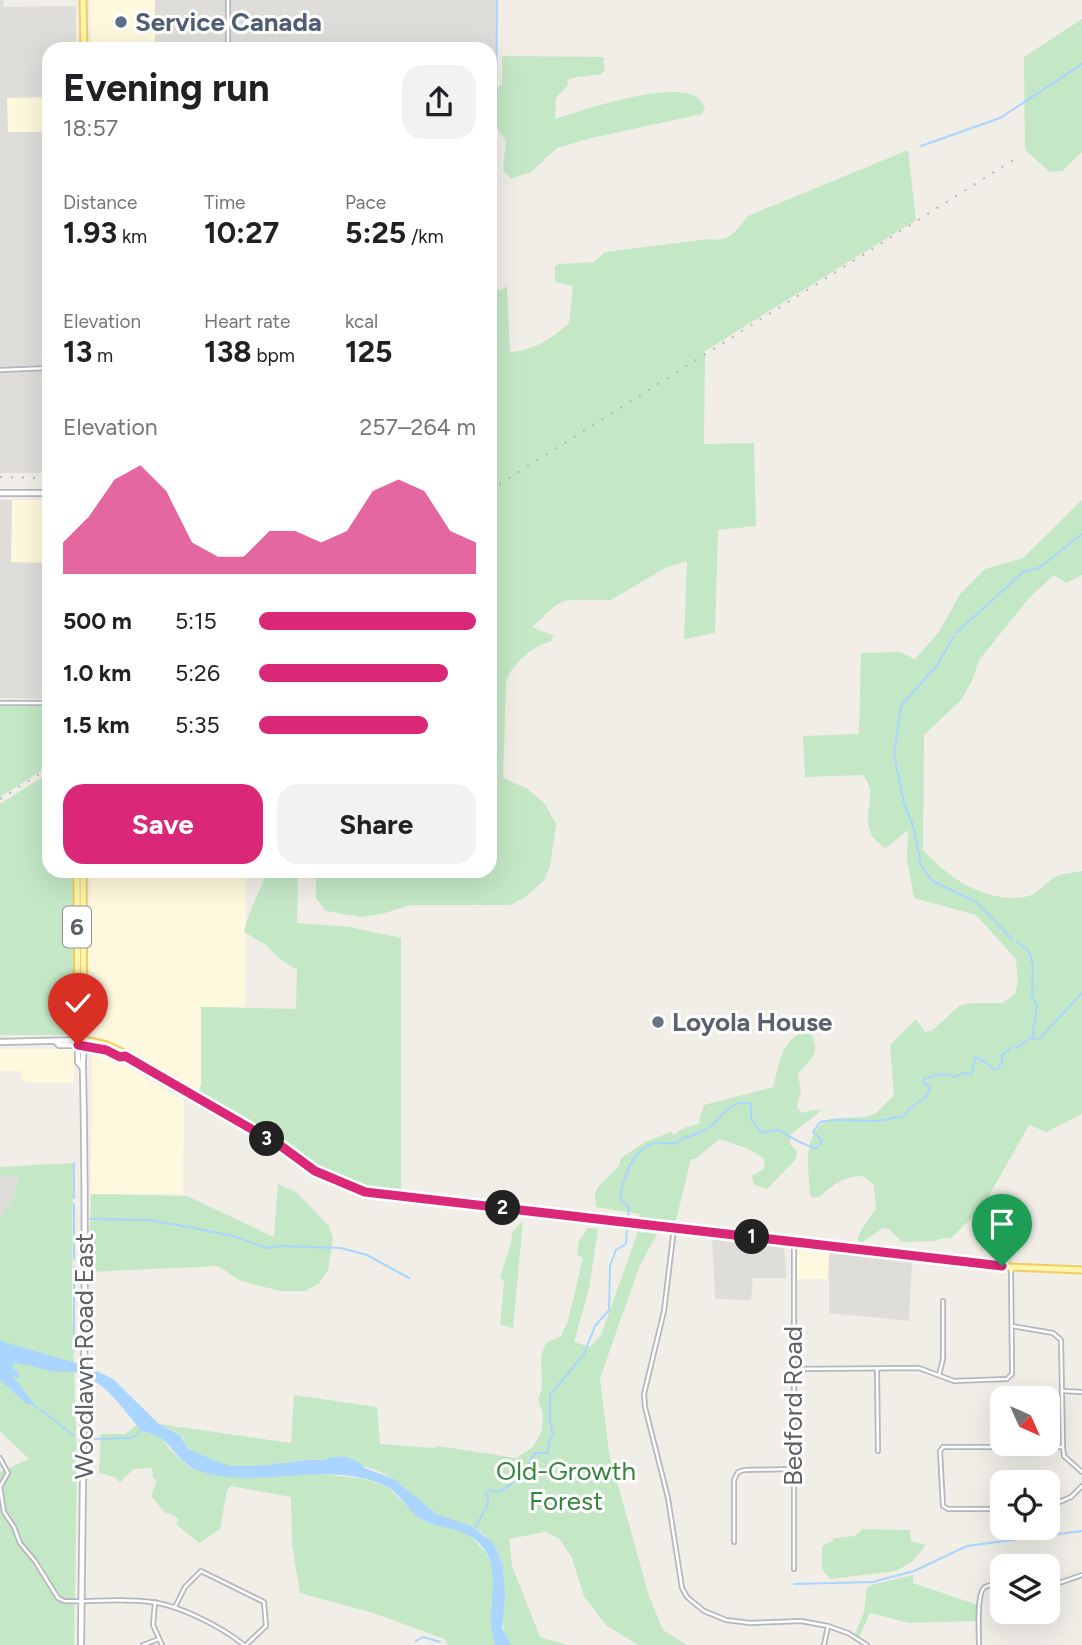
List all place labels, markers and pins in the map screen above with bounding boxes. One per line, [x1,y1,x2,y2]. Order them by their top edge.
place label: Service Canada [135,6,322,38]
marker: Service Canada [113,14,129,30]
pin [48,973,108,1045]
place label: Loyola House [672,1006,833,1038]
marker: Loyola House [650,1014,666,1030]
pin: 3 [250,1122,284,1156]
pin: 2 [486,1190,520,1226]
pin [972,1194,1032,1266]
pin: 1 [734,1220,770,1254]

